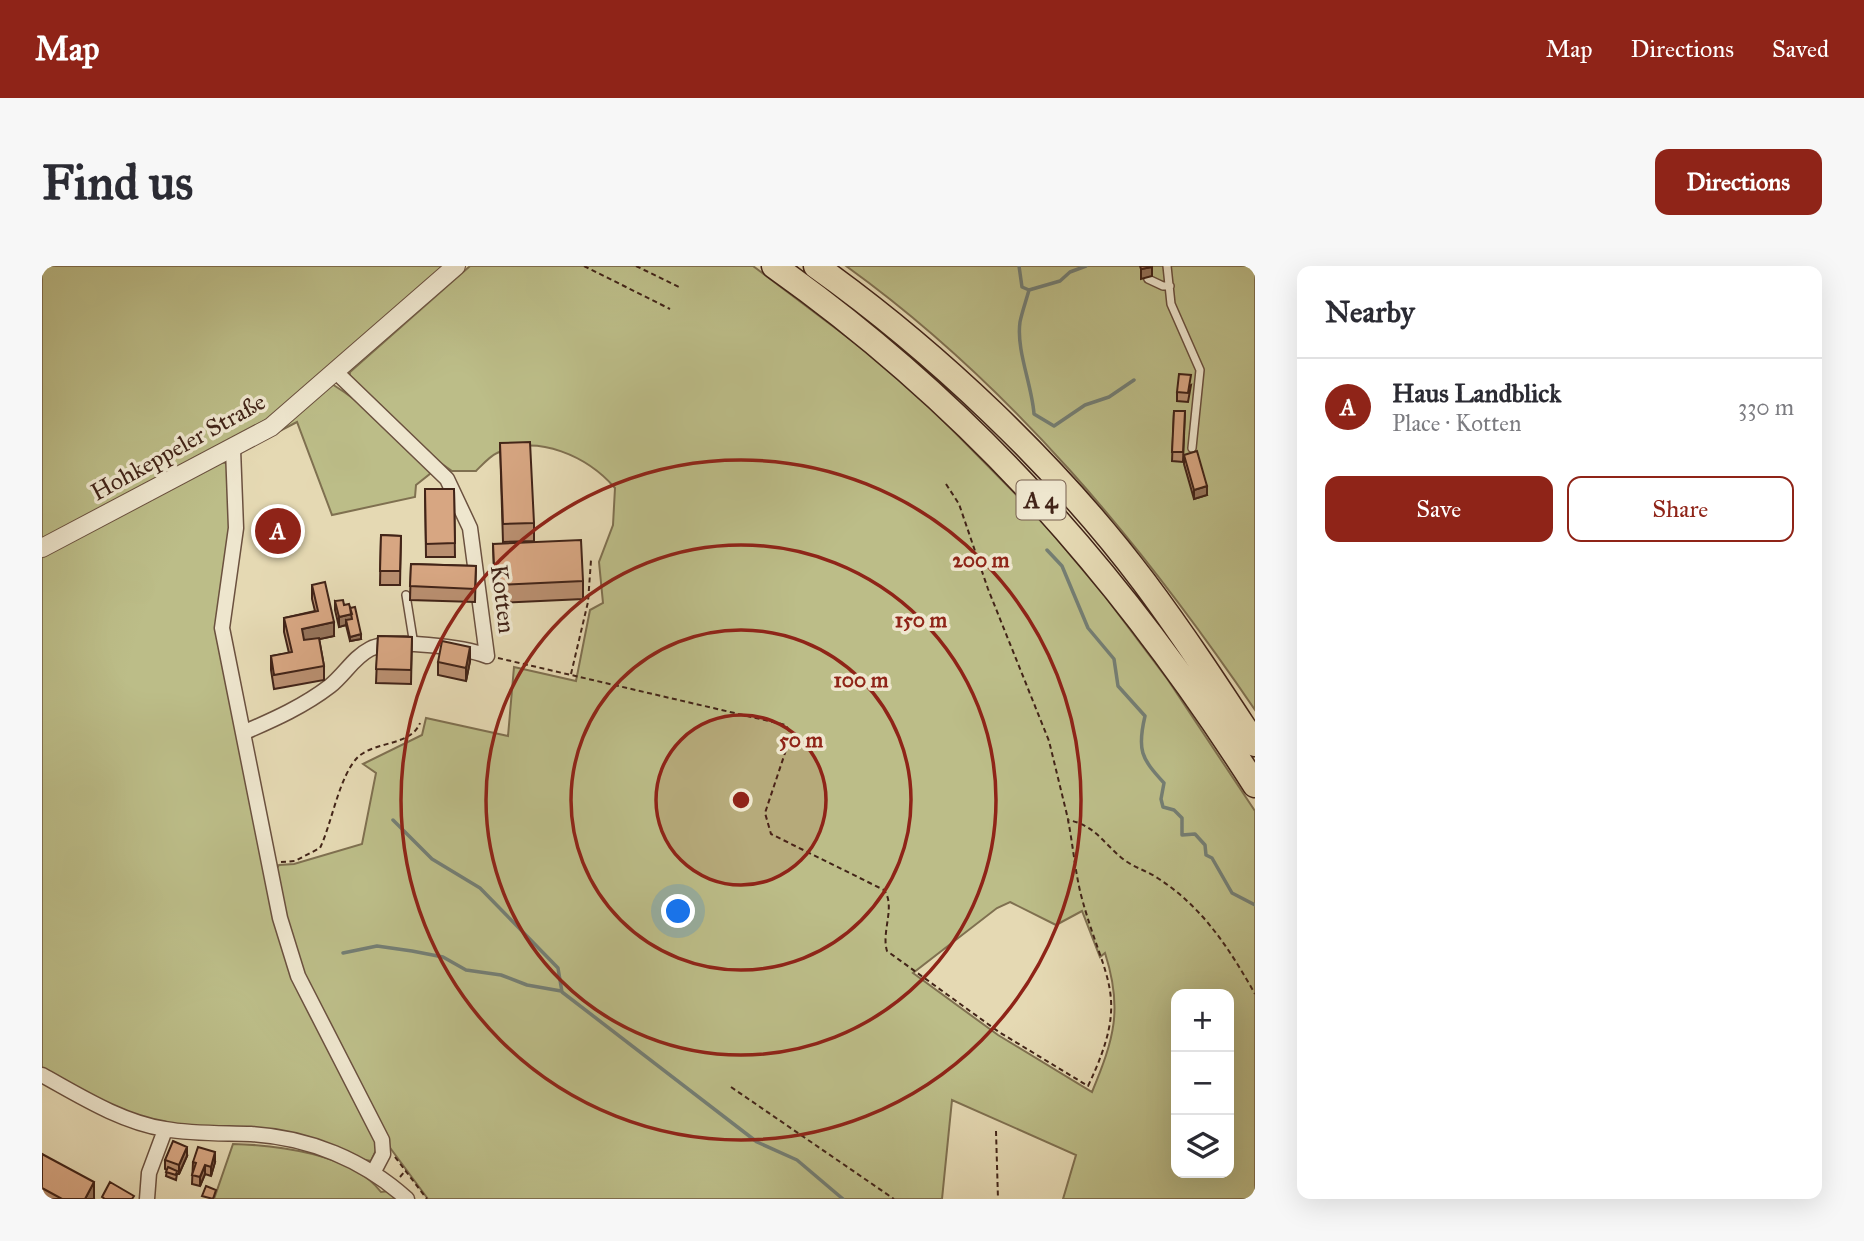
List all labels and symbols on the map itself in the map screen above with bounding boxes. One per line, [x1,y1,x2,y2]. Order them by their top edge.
street label: Hohkeppeler Straße [85,387,271,507]
road number: A 4 [1016,481,1066,520]
pin: A [255,505,301,557]
text: 200 m [953,547,1010,573]
street label: Kotten [484,563,522,635]
text: 150 m [895,607,947,633]
text: 100 m [834,667,889,693]
text: 50 m [779,727,823,753]
centre of rings [729,788,753,812]
your location [661,894,695,928]

